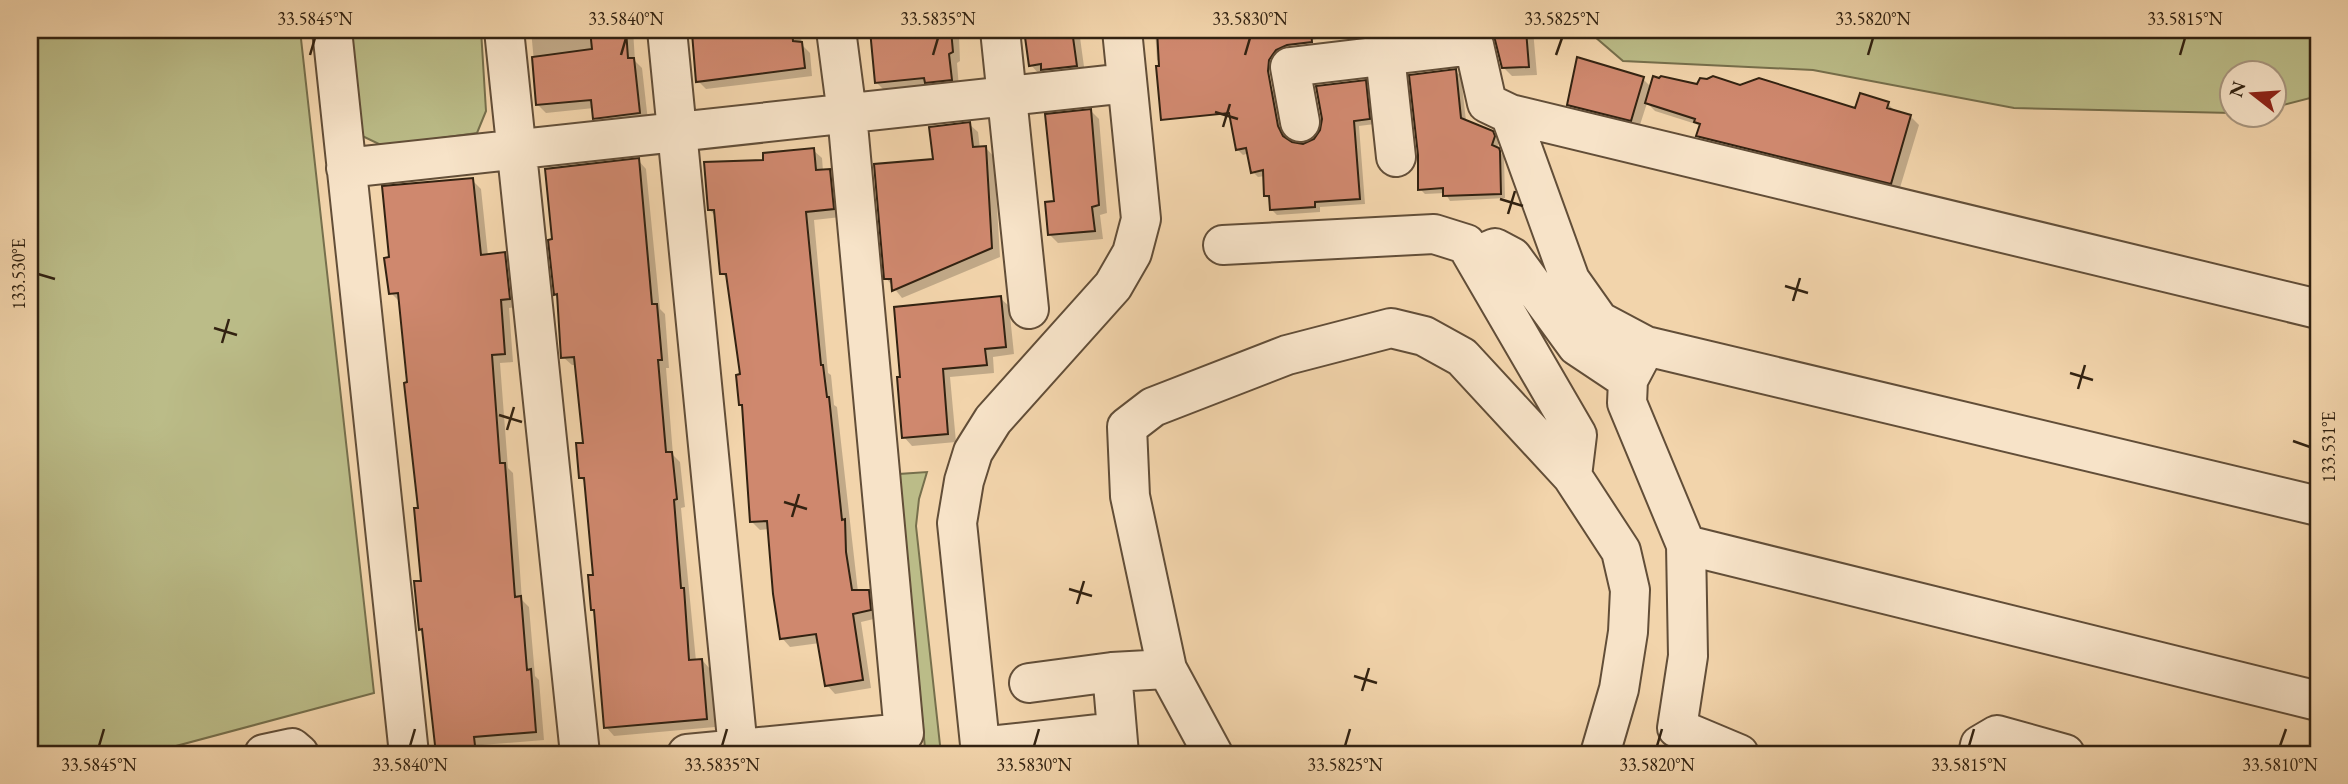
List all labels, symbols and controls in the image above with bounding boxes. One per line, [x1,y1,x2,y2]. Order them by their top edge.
text: 33.5845°N [277,7,353,30]
text: 33.5840°N [588,7,664,30]
text: 33.5835°N [900,7,976,30]
text: 33.5830°N [1212,7,1288,30]
text: 33.5825°N [1524,7,1600,30]
text: 33.5820°N [1835,7,1911,30]
text: 33.5815°N [2147,7,2223,30]
north arrow [2218,60,2288,130]
text: N [2223,78,2252,100]
text: 133.530°E [7,238,30,310]
text: 133.531°E [2317,411,2340,483]
text: 33.5845°N [61,753,137,776]
text: 33.5840°N [372,753,448,776]
text: 33.5835°N [684,753,760,776]
text: 33.5830°N [996,753,1072,776]
text: 33.5825°N [1307,753,1383,776]
text: 33.5820°N [1619,753,1695,776]
text: 33.5815°N [1931,753,2007,776]
text: 33.5810°N [2242,753,2318,776]

